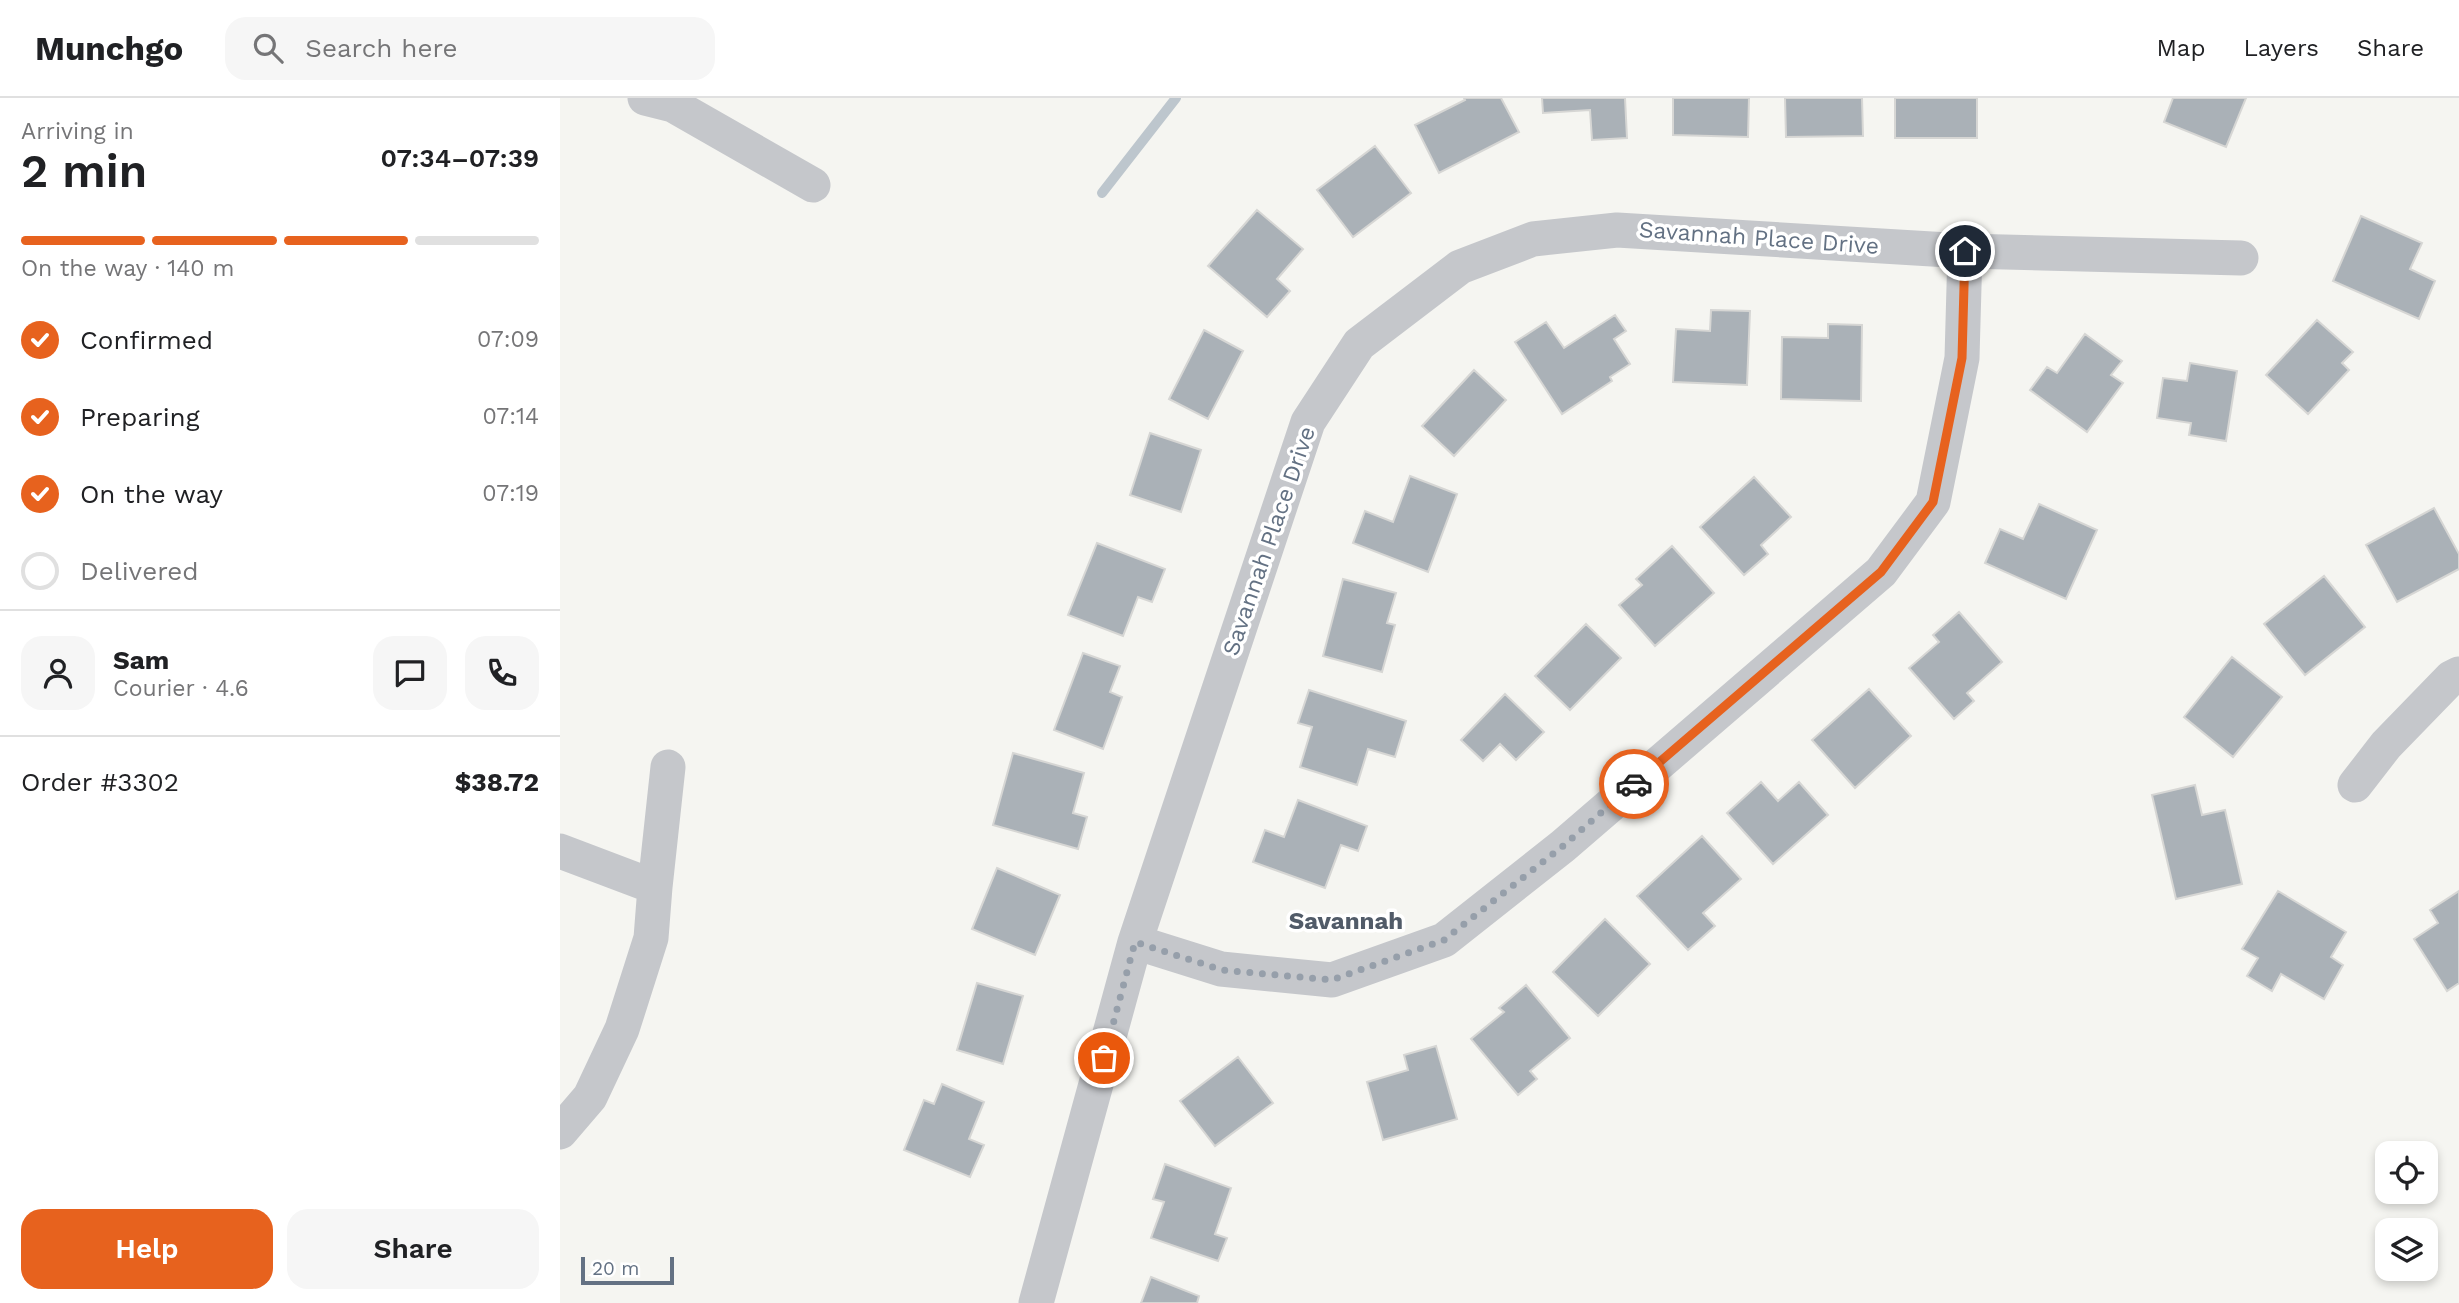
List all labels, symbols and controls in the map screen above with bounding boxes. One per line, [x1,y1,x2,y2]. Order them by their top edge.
search box [225,17,715,80]
text: Munchgo [35,29,183,68]
icon: search [249,29,287,67]
text: Search here [305,33,458,63]
text: Map [2157,34,2205,62]
text: Layers [2243,34,2319,62]
text: Share [2357,34,2424,62]
text: Arriving in [21,118,134,145]
text: 07:34–07:39 [381,143,539,173]
text: 2 min [21,144,147,198]
street label: Savannah Place Drive [1638,216,1880,260]
pin [1935,221,1995,281]
icon: home [1946,232,1984,270]
text: On the way · 140 m [21,255,234,282]
icon: check [21,321,59,359]
text: Confirmed [80,325,213,355]
text: 07:09 [477,326,539,353]
icon: check [21,398,59,436]
text: Preparing [80,402,200,432]
text: 07:14 [482,403,539,430]
street label: Savannah Place Drive [1217,423,1321,659]
icon: check [21,475,59,513]
text: On the way [80,479,223,509]
text: 07:19 [482,480,539,507]
text: Delivered [80,556,199,586]
button: person [21,636,95,710]
button: chat [373,636,447,710]
button: phone [465,636,539,710]
text: Sam [113,645,169,675]
text: Courier · 4.6 [113,675,249,702]
courier [1599,749,1669,819]
icon: car [1615,765,1653,803]
text: Order #3302 [21,767,179,797]
text: $38.72 [455,767,539,797]
district label: Savannah [1289,907,1403,935]
pin [1074,1028,1134,1088]
icon: bag [1085,1039,1123,1077]
map controls [2375,1141,2438,1281]
button: locate [2375,1141,2438,1204]
button: Help [21,1209,273,1289]
button: Share [287,1209,539,1289]
button: layers [2375,1218,2438,1281]
scale bar [581,1254,674,1286]
text: 20 m [592,1257,639,1280]

